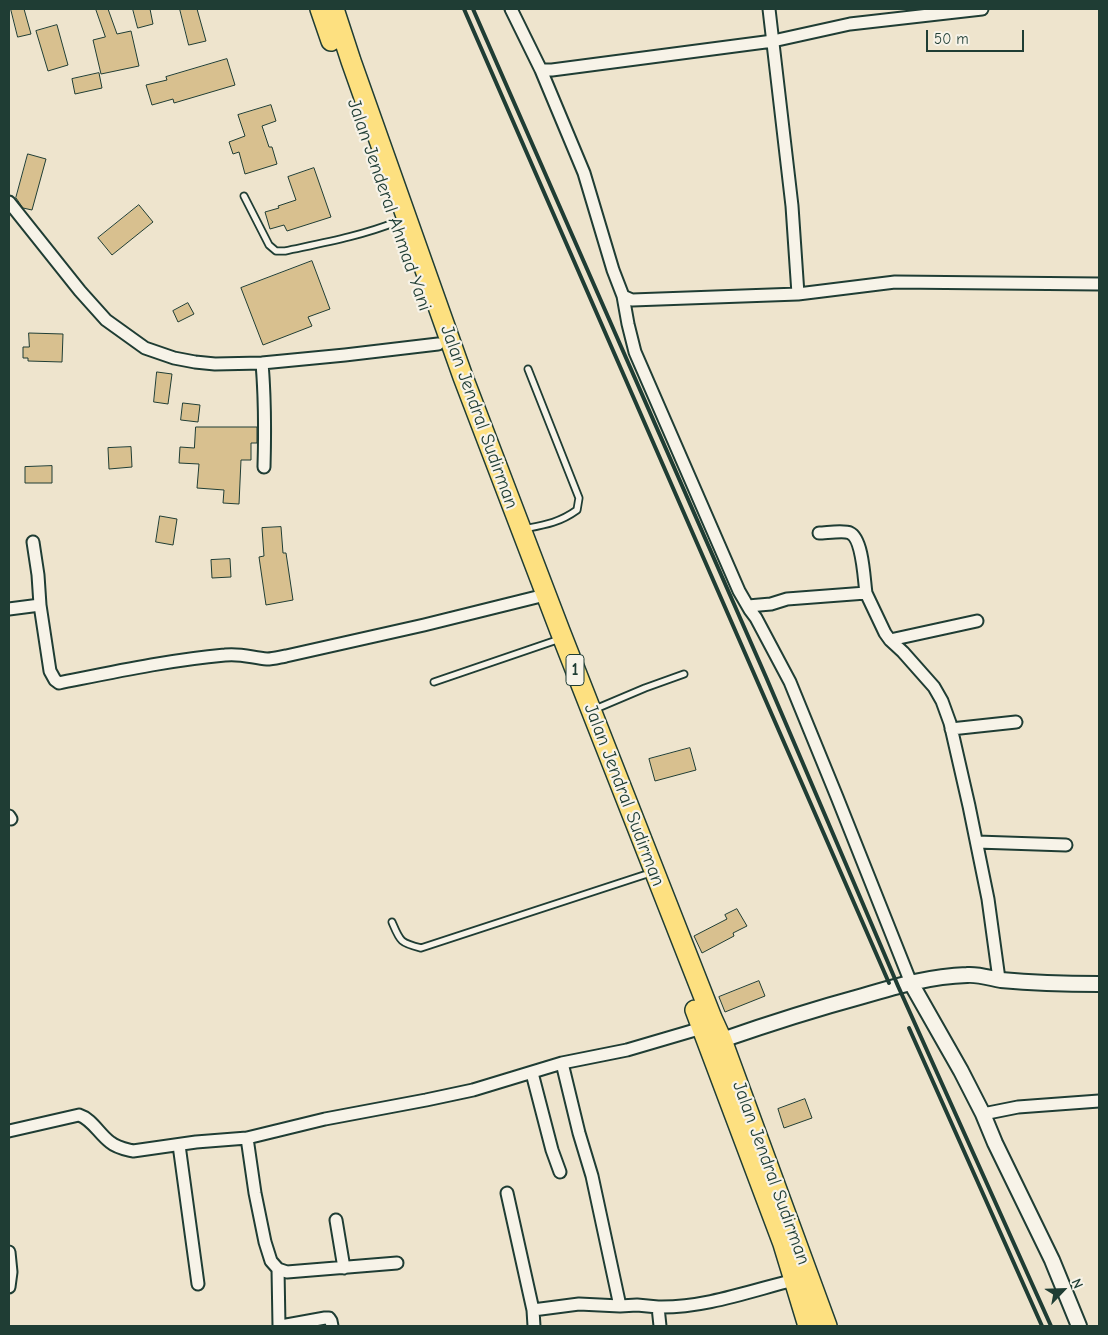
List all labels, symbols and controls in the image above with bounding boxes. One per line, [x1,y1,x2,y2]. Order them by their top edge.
scale bar [928,20,1026,52]
text: 50 m [934,30,969,48]
street label: Jalan Jenderal Ahmad Yani [342,96,436,314]
street label: Jalan Jendral Sudirman [435,322,523,512]
road number: 1 [566,654,584,686]
street label: Jalan Jendral Sudirman [579,700,669,890]
street label: Jalan Jendral Sudirman [727,1078,815,1268]
north arrow [1038,1265,1088,1315]
text: N [1068,1276,1087,1291]

